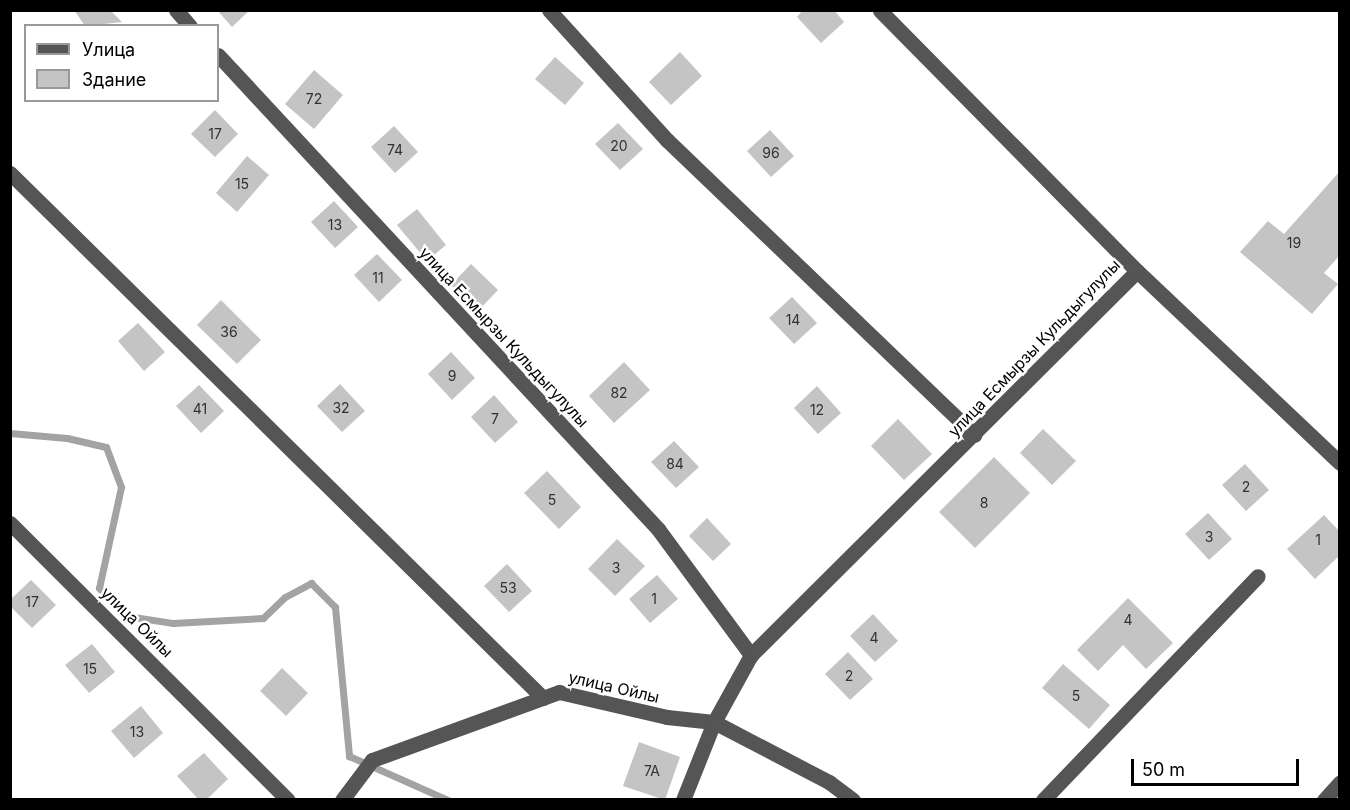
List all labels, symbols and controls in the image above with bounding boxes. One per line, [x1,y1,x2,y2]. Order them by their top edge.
legend [24,24,219,102]
text: Улица [82,39,135,60]
text: Здание [82,69,146,90]
house number: 72 [306,91,322,107]
house number: 17 [208,126,222,142]
house number: 20 [610,138,628,154]
house number: 74 [387,142,403,158]
house number: 96 [762,145,780,161]
house number: 15 [235,176,249,192]
house number: 13 [328,217,342,233]
house number: 19 [1287,235,1301,251]
street label: улица Есмырзы Кульдыгулулы [416,243,592,431]
street label: улица Есмырзы Кульдыгулулы [944,255,1124,441]
house number: 11 [372,270,384,286]
house number: 14 [786,312,800,328]
house number: 36 [220,324,238,340]
house number: 9 [448,368,456,384]
house number: 82 [610,385,628,401]
house number: 32 [332,400,350,416]
house number: 41 [193,401,207,417]
house number: 12 [810,402,824,418]
house number: 7 [491,411,499,427]
house number: 84 [666,456,684,472]
house number: 2 [1242,479,1250,495]
house number: 5 [548,492,556,508]
house number: 8 [980,495,988,511]
house number: 3 [1205,529,1213,545]
house number: 1 [1315,532,1321,548]
house number: 3 [612,560,620,576]
house number: 53 [499,580,517,596]
street label: улица Ойлы [97,583,177,661]
house number: 1 [651,591,657,607]
house number: 17 [25,594,39,610]
house number: 4 [1123,612,1133,628]
house number: 4 [869,630,879,646]
house number: 15 [83,661,97,677]
street label: улица Ойлы [567,667,661,707]
house number: 2 [845,668,853,684]
house number: 5 [1072,688,1080,704]
house number: 13 [130,724,144,740]
scale bar [1134,747,1302,785]
text: 50 m [1142,759,1185,780]
house number: 7А [644,763,660,779]

